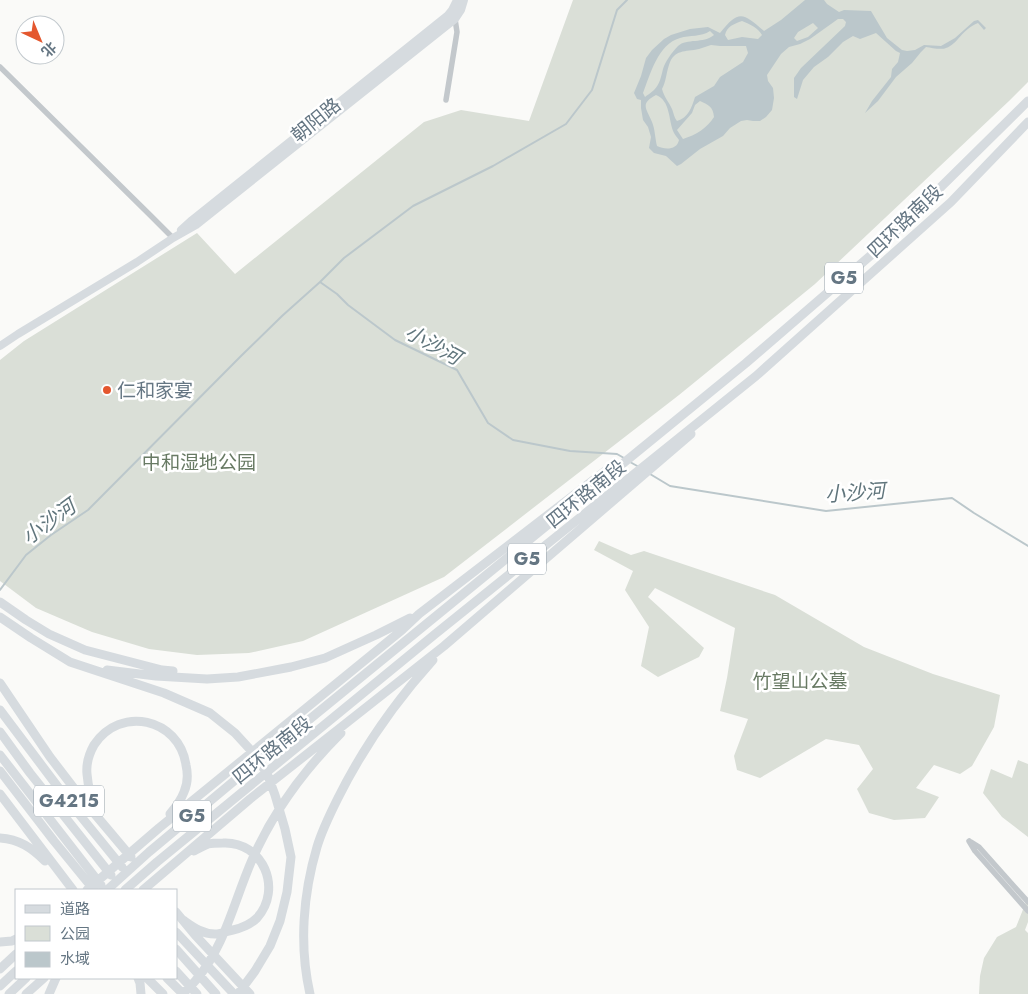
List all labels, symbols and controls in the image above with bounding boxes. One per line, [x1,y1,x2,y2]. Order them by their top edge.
north arrow [15,15,65,65]
text: 北 [37,37,61,61]
street label: 朝阳路 [285,92,347,148]
street label: 四环路南段 [861,178,949,264]
road number: G5 [825,262,863,294]
water label: 小沙河 [400,318,470,374]
place label: 仁和家宴 [117,377,193,404]
marker: 仁和家宴 [101,384,113,396]
park label: 中和湿地公园 [142,449,256,476]
street label: 四环路南段 [541,454,631,534]
water label: 小沙河 [824,476,890,510]
water label: 小沙河 [16,490,85,551]
road number: G5 [508,544,546,574]
park label: 竹望山公墓 [752,668,848,695]
street label: 四环路南段 [227,710,317,790]
road number: G4215 [34,786,104,816]
road number: G5 [173,800,211,831]
legend [15,889,178,979]
text: 道路 [60,898,90,920]
text: 公园 [60,923,90,945]
text: 水域 [60,948,90,970]

